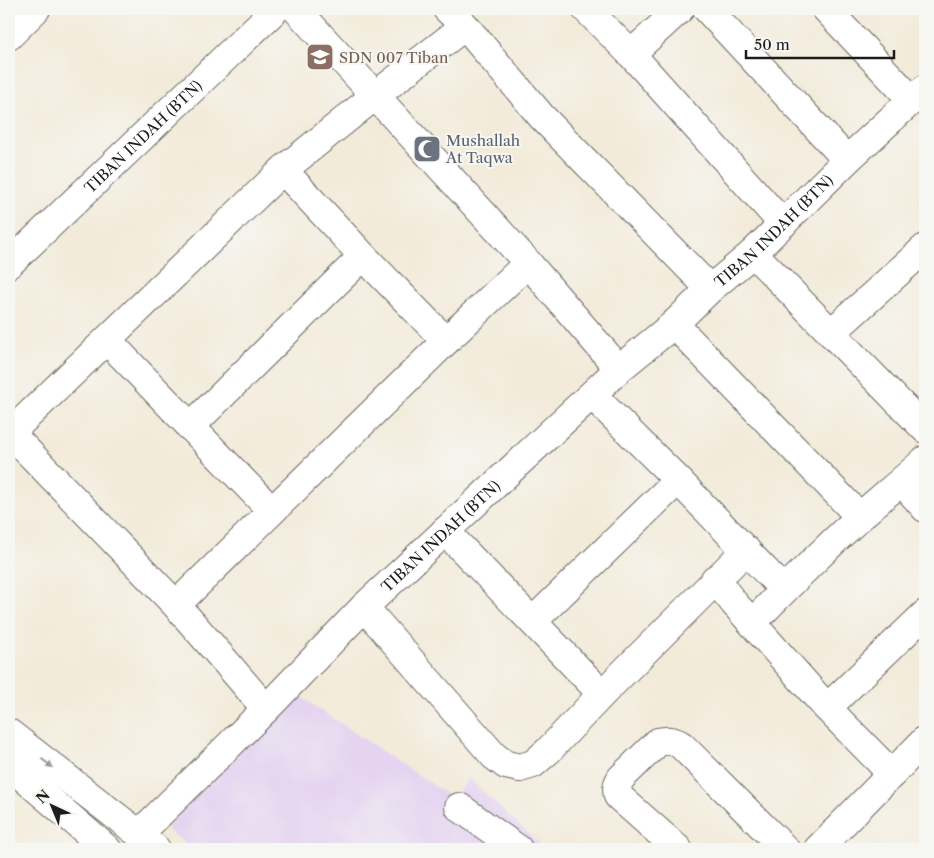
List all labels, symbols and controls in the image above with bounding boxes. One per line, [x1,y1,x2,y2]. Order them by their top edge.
scale bar [746,28,894,60]
text: 50 m [754,35,790,54]
school or university icon: SDN 007 Tiban [305,42,335,72]
place label: SDN 007 Tiban [339,48,449,67]
street label: TIBAN INDAH (BTN) [80,76,206,197]
place label: Mushallah At Taqwa [445,131,521,167]
mosque icon: Mushallah At Taqwa [412,134,442,164]
street label: TIBAN INDAH (BTN) [710,170,836,291]
street label: TIBAN INDAH (BTN) [377,476,504,596]
one-way arrow [40,758,54,768]
north arrow [28,780,78,830]
text: N [32,786,54,807]

